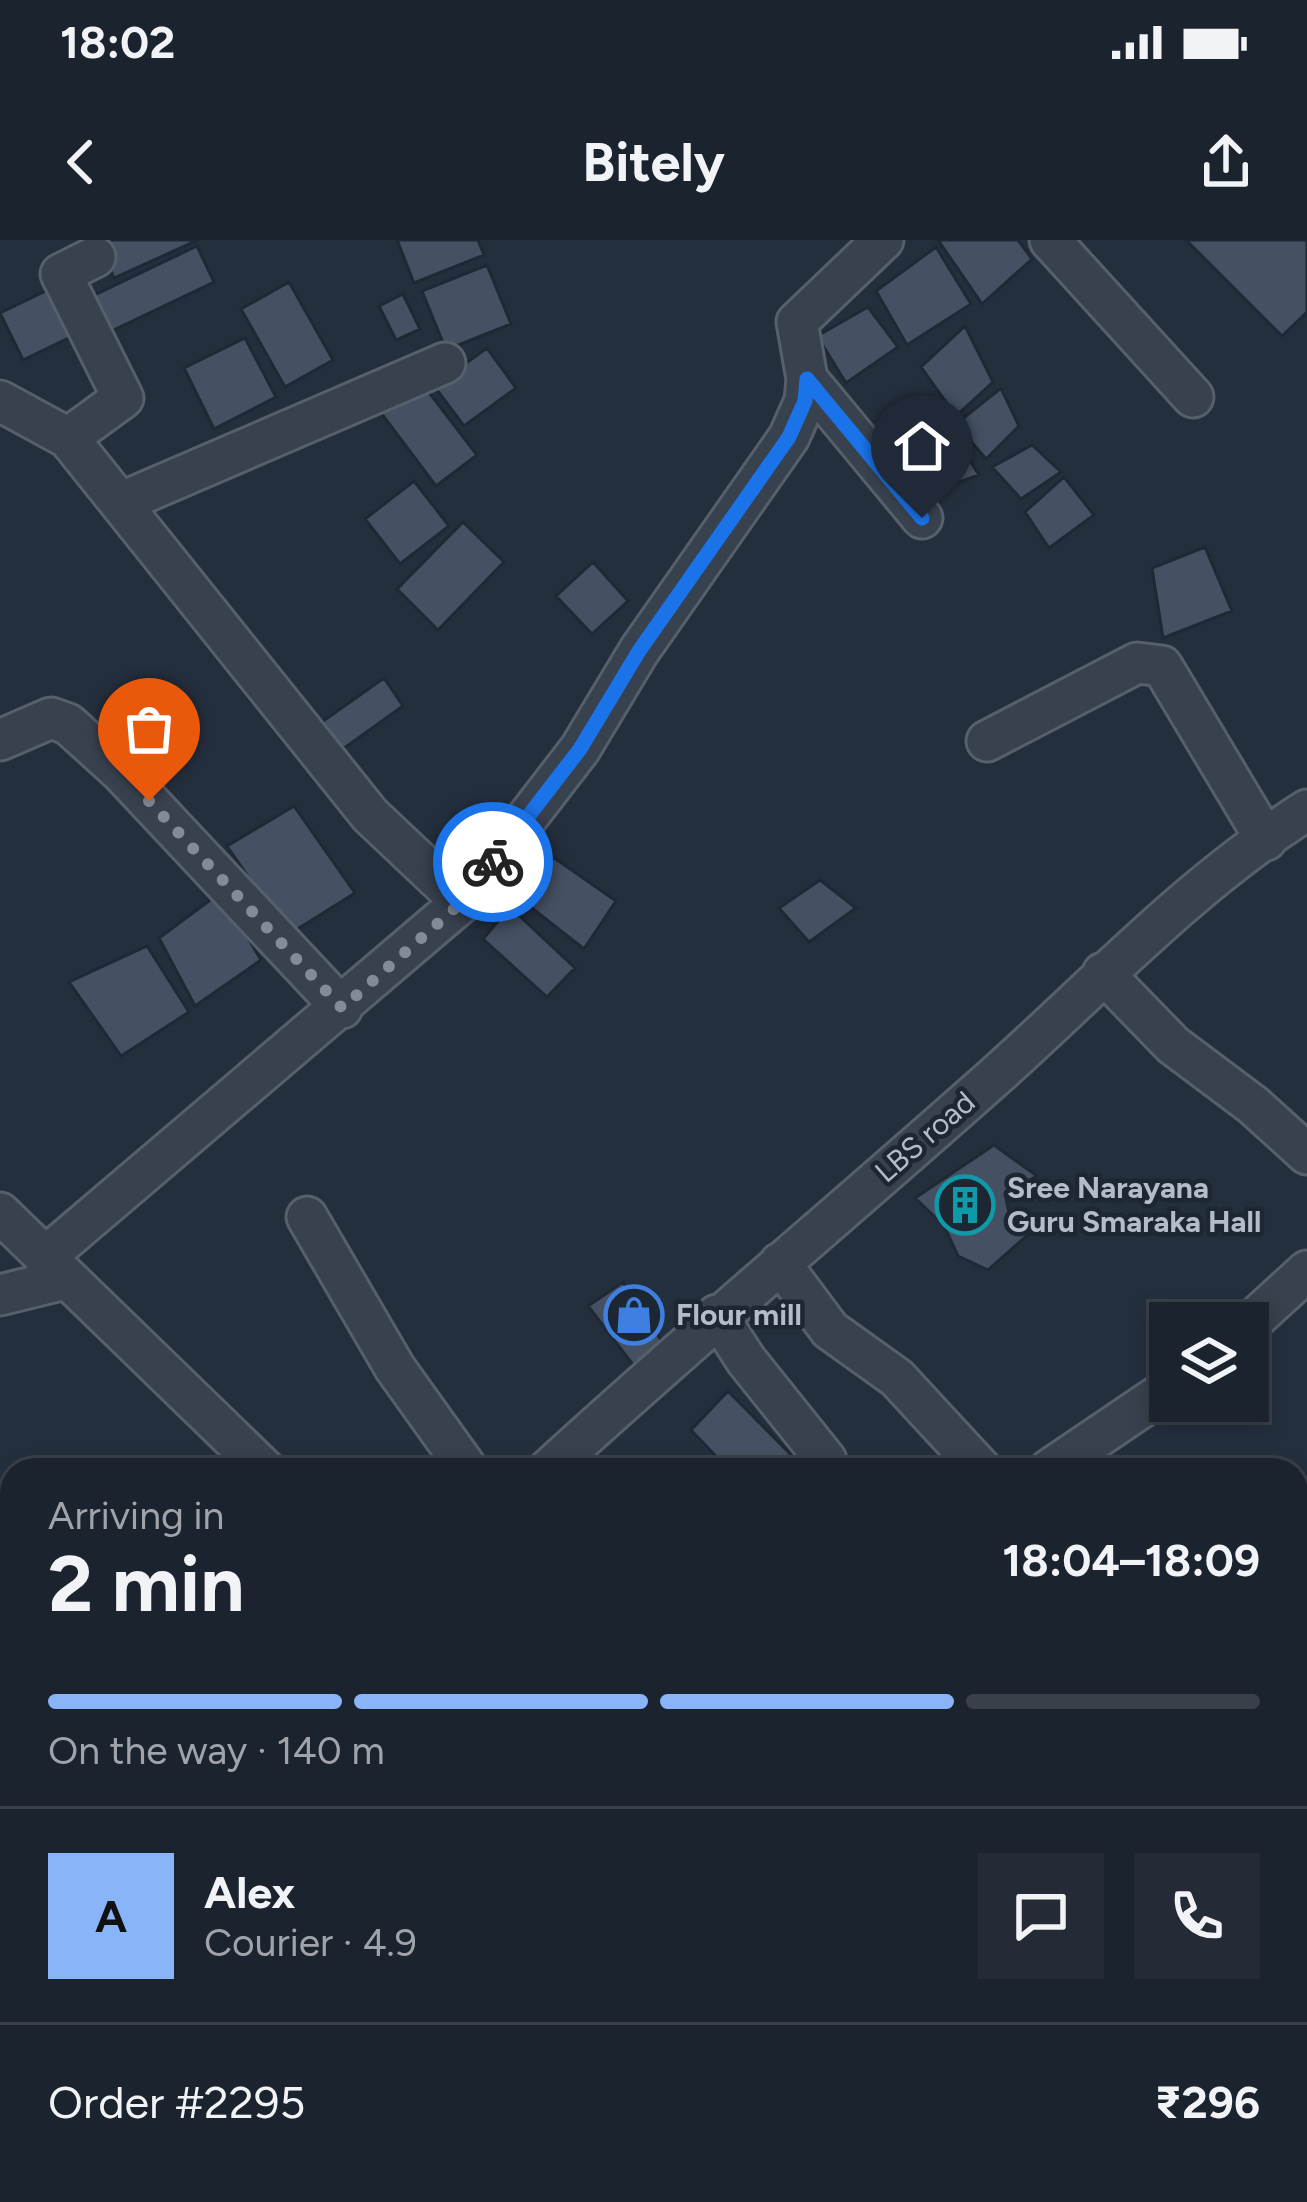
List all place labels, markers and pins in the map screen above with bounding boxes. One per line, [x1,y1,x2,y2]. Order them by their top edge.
pin [871,395,973,518]
pin [98,678,200,801]
place label: Sree Narayana Guru Smaraka Hall [1007,1169,1261,1240]
building icon: Sree Narayana Guru Smaraka Hall [934,1174,996,1236]
shop icon: Flour mill [603,1284,665,1346]
place label: Flour mill [676,1296,802,1333]

